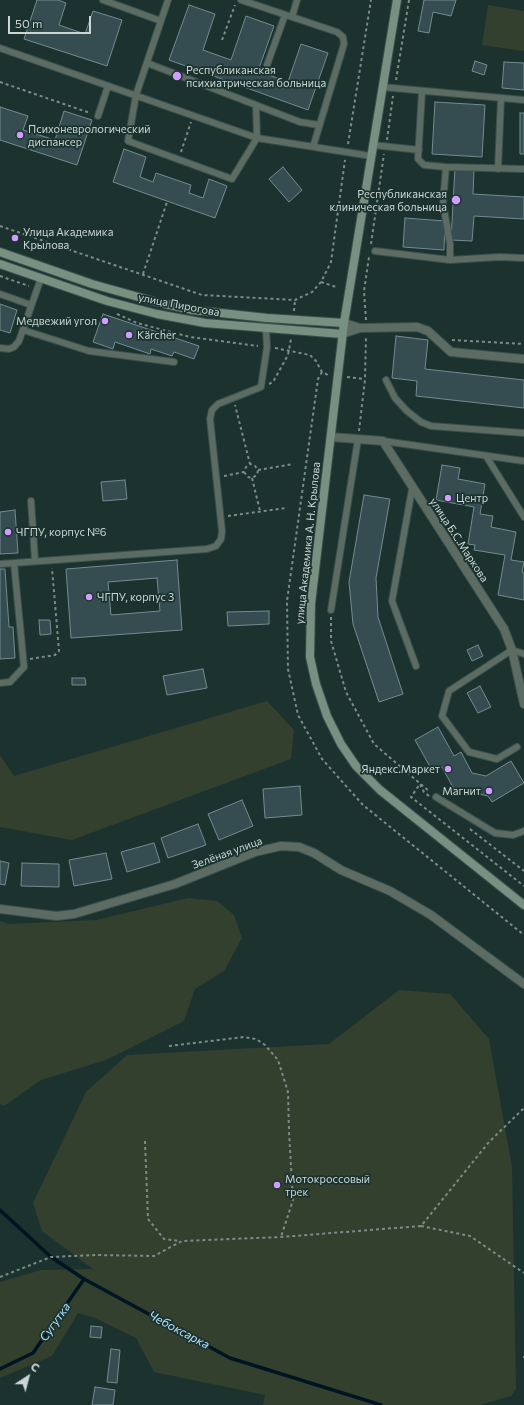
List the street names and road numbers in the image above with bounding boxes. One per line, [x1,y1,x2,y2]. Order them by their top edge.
street label: улица Пирогова [137,291,221,319]
street label: улица Академика А. Н. Крылова [293,461,323,625]
street label: улица Б.С.Маркова [427,495,491,585]
street label: Зелёная улица [190,834,264,872]

